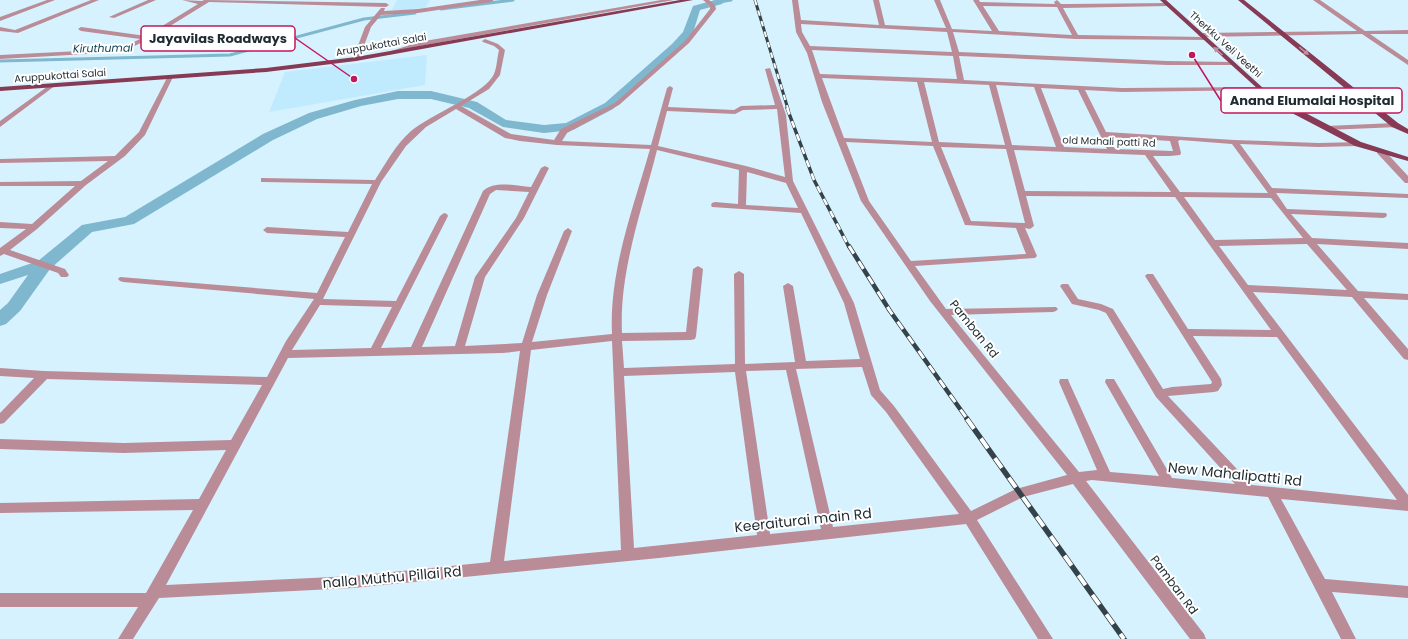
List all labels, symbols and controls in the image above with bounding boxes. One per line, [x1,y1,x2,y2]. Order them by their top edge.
street label: Therkku Veli Veethi [1186,8,1265,81]
callout: Jayavilas Roadways [141,26,295,51]
text: Jayavilas Roadways [149,29,287,48]
street label: Aruppukottai Salai [335,29,428,60]
water label: Kiruthumal [73,39,133,57]
one-way arrow [1213,46,1223,56]
one-way arrow [1298,46,1309,55]
street label: Aruppukottai Salai [14,65,106,86]
callout: Anand Elumalai Hospital [1221,88,1402,113]
text: Anand Elumalai Hospital [1230,91,1394,110]
street label: old Mahali patti Rd [1062,132,1156,151]
street label: Pamban Rd [946,296,1003,361]
street label: New Mahalipatti Rd [1167,457,1303,491]
street label: Keeraiturai main Rd [733,503,873,537]
street label: Pamban Rd [1147,552,1202,618]
street label: nalla Muthu Pillai Rd [322,561,462,593]

